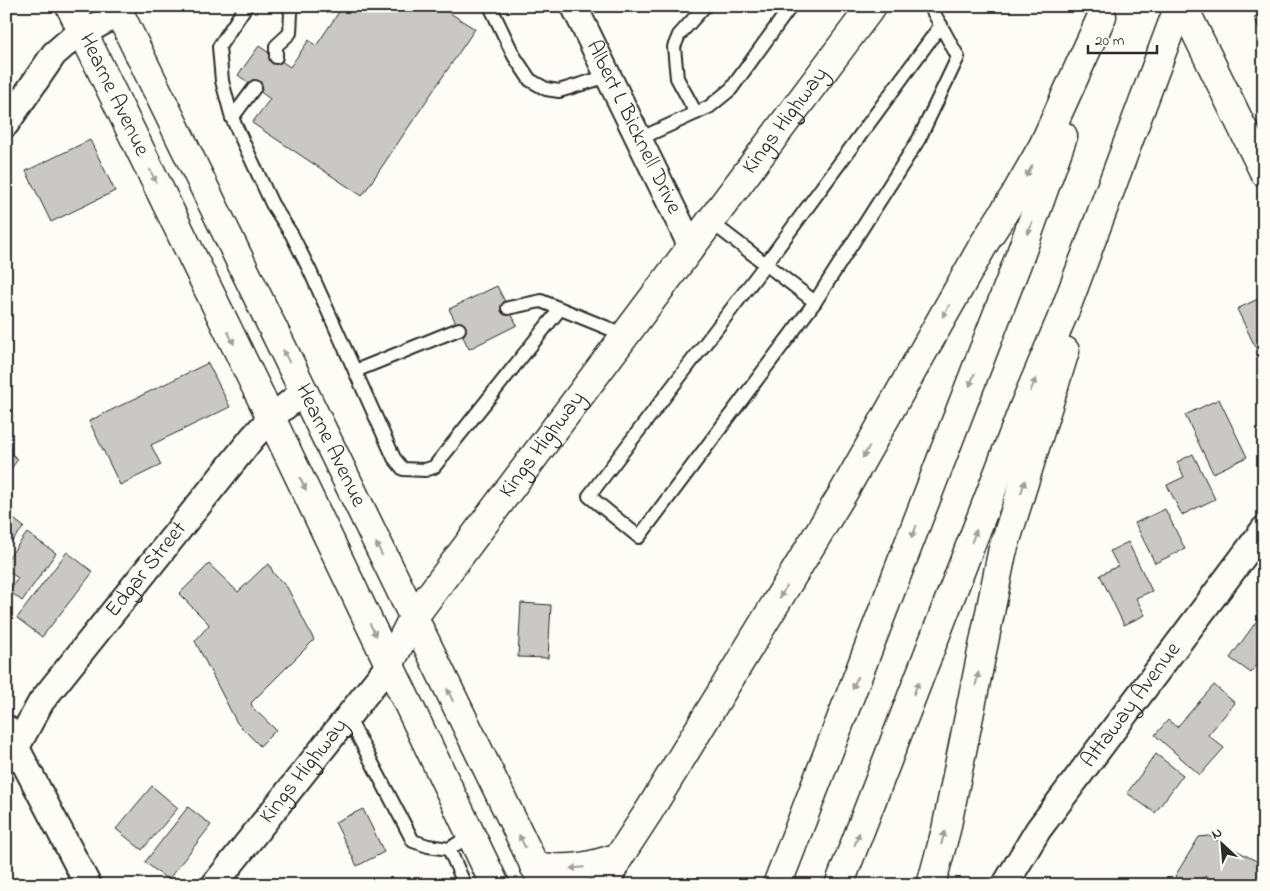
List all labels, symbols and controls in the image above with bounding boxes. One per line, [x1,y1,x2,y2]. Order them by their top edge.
scale bar [1088,22,1156,54]
street label: Hearne Avenue [70,28,157,162]
text: 20 m [1095,30,1125,52]
street label: Albert L Bicknell Drive [577,35,689,220]
street label: Kings Highway [735,61,837,181]
one-way arrow [1024,165,1033,178]
one-way arrow [149,169,157,183]
one-way arrow [1026,221,1033,236]
one-way arrow [942,304,950,319]
one-way arrow [227,330,236,345]
one-way arrow [281,349,289,363]
one-way arrow [968,373,976,388]
one-way arrow [1030,378,1038,392]
street label: Hearne Avenue [286,379,374,513]
street label: Kings Highway [492,385,594,505]
one-way arrow [862,445,870,460]
one-way arrow [299,476,307,491]
one-way arrow [1019,479,1027,494]
street label: Edgar Street [98,514,196,625]
one-way arrow [909,525,917,539]
one-way arrow [970,528,978,543]
one-way arrow [375,542,383,556]
one-way arrow [778,585,787,598]
one-way arrow [369,623,377,637]
street label: Attaway Avenue [1074,636,1190,775]
one-way arrow [973,670,981,686]
one-way arrow [851,676,858,691]
one-way arrow [912,681,920,695]
one-way arrow [446,688,455,703]
street label: Kings Highway [252,712,357,831]
north arrow [1198,818,1248,868]
text: N [1208,822,1226,845]
one-way arrow [940,830,948,845]
one-way arrow [853,831,861,846]
one-way arrow [517,834,526,849]
one-way arrow [569,864,585,872]

